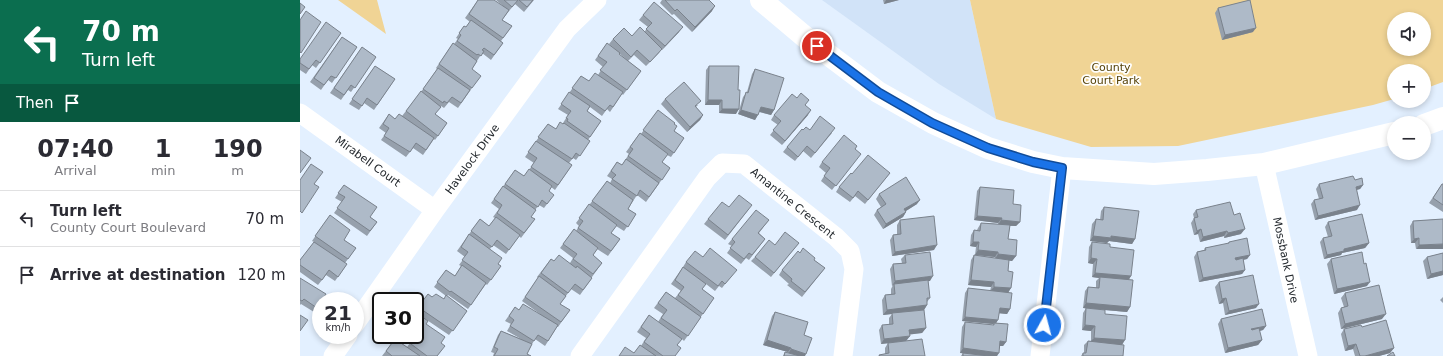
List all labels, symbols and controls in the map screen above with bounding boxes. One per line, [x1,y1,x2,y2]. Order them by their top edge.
map controls [1387,12,1431,160]
button: sound [1387,12,1431,56]
text: 70 m [82,15,160,48]
icon: left [16,16,68,68]
pin [800,29,834,63]
icon: arrive [806,35,828,57]
text: Turn left [82,49,155,70]
park label: County Court Park [1082,61,1140,87]
button: + [1387,64,1431,108]
icon: arrive [61,92,83,114]
text: Then [16,94,53,112]
button: − [1387,116,1431,160]
street label: Havelock Drive [443,122,502,197]
street label: Mirabell Court [333,133,403,190]
text: 07:40 [37,135,114,163]
text: 1 [155,135,171,163]
text: 190 [213,135,263,163]
text: Arrival [54,163,97,178]
text: min [151,163,175,178]
text: m [231,163,244,178]
street label: Amantine Crescent [748,165,838,242]
text: Turn left [50,202,122,220]
icon: left [16,208,38,230]
text: 70 m [246,210,284,228]
street label: Mossbank Drive [1270,216,1301,305]
text: County Court Boulevard [50,220,206,235]
icon: arrive [16,264,38,286]
text: Arrive at destination [50,266,225,284]
text: 120 m [237,266,286,284]
speed limit sign: 30 [372,292,424,344]
text: 21 [324,301,352,325]
position arrow [1023,304,1065,346]
text: km/h [325,322,351,333]

